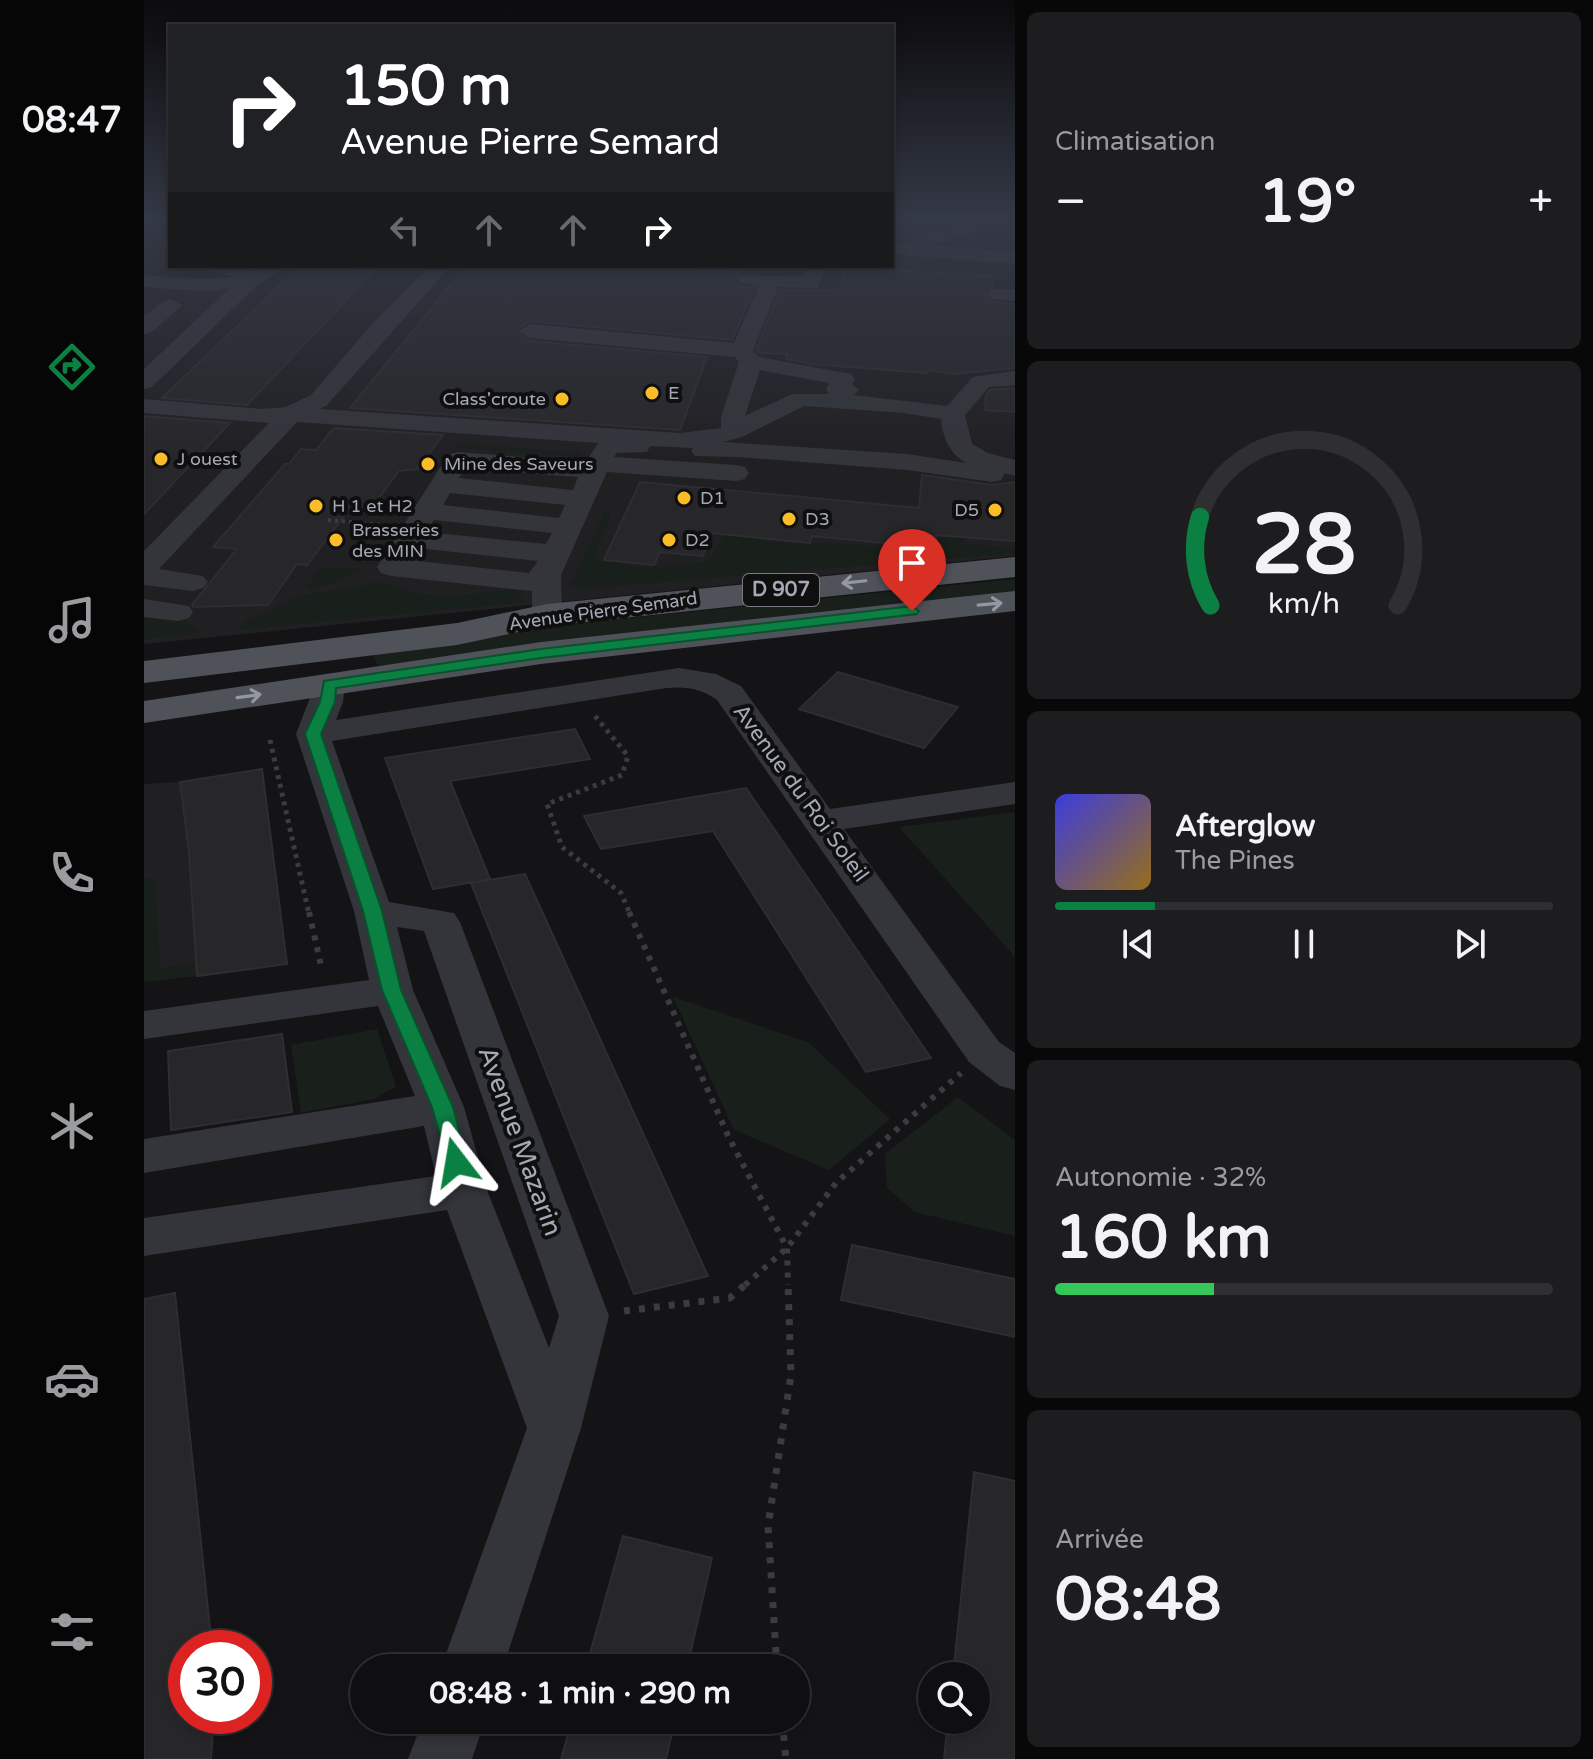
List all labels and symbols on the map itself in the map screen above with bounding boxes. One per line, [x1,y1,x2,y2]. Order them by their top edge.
place label: E [668,382,679,404]
marker: E [643,384,661,402]
place label: Class'croute [443,388,546,410]
marker: Class'croute [553,390,571,408]
place label: J ouest [177,448,238,470]
marker: J ouest [152,450,170,468]
place label: Mine des Saveurs [444,453,594,475]
marker: Mine des Saveurs [419,455,437,473]
place label: D1 [700,487,725,509]
marker: D1 [675,489,693,507]
place label: H 1 et H2 [332,495,413,517]
marker: H 1 et H2 [307,497,325,515]
place label: D5 [954,499,979,521]
marker: D5 [986,501,1004,519]
place label: D3 [805,508,830,530]
marker: D3 [780,510,798,528]
place label: Brasseries des MIN [352,519,439,562]
place label: D2 [685,529,710,551]
pin [878,529,946,611]
marker: Brasseries des MIN [327,531,345,549]
marker: D2 [660,531,678,549]
road number: D 907 [743,574,819,606]
one-way arrow [841,575,868,590]
street label: Avenue Pierre Semard [507,587,699,635]
one-way arrow [976,596,1003,611]
one-way arrow [236,688,261,703]
street label: Avenue du Roi Soleil [728,699,874,887]
street label: Avenue Mazarin [471,1042,569,1240]
position arrow [414,1120,498,1204]
speed limit sign: 30 [168,1630,272,1734]

